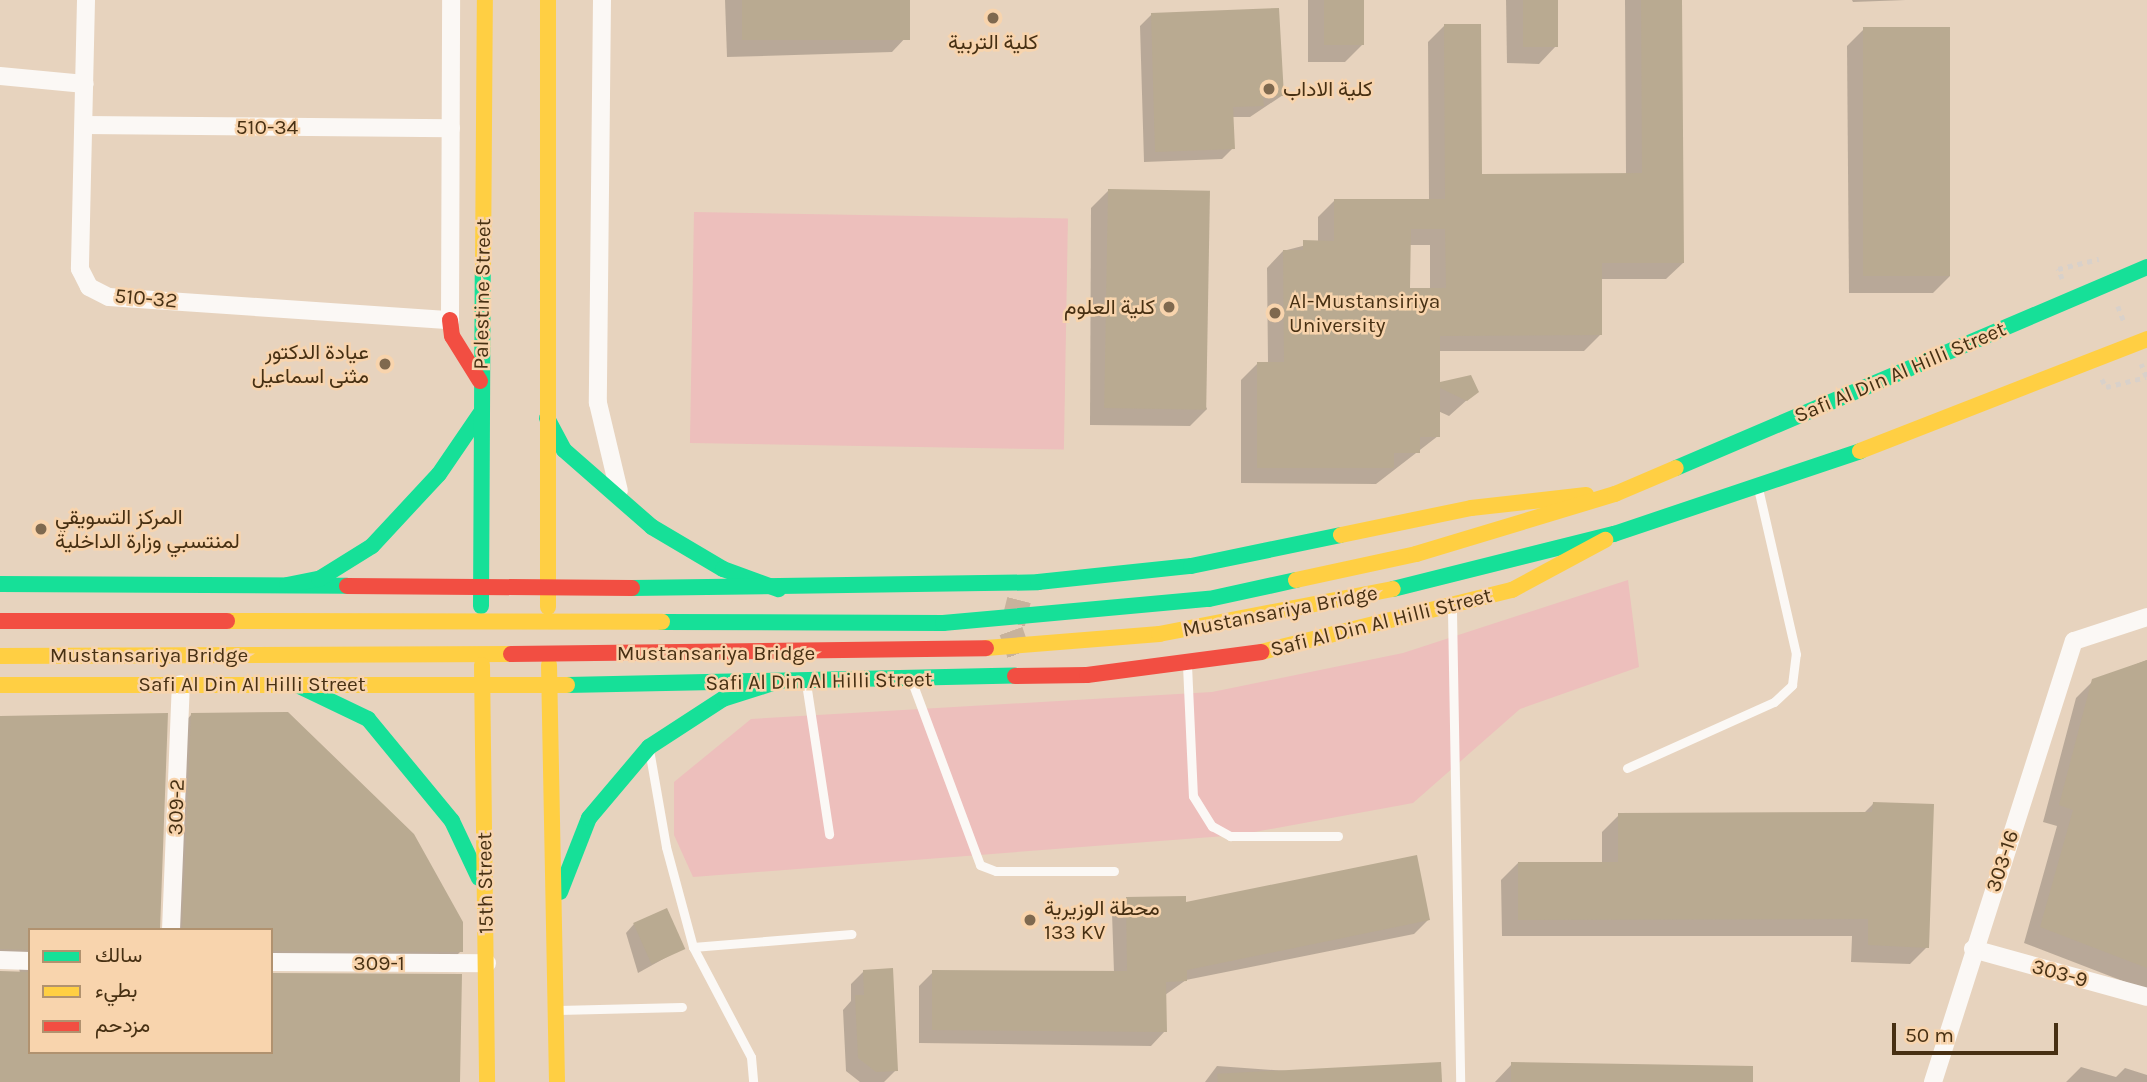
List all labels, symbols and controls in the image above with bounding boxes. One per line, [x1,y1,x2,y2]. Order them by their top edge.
marker: كلية التربية [985,10,1001,26]
place label: كلية التربية [948,29,1038,55]
place label: كلية الاداب [1283,76,1373,102]
marker: كلية الاداب [1261,81,1277,97]
street label: 510-34 [236,114,298,140]
street label: Palestine Street [468,218,496,370]
street label: 510-32 [113,283,179,313]
place label: Al-Mustansiriya University [1289,288,1440,338]
place label: كلية العلوم [1064,294,1155,320]
marker: كلية العلوم [1161,299,1177,315]
marker: Al-Mustansiriya University [1267,305,1283,321]
street label: Safi Al Din Al Hilli Street [1790,316,2010,428]
place label: عيادة الدكتور مثنى اسماعيل [252,339,369,389]
marker: عيادة الدكتور مثنى اسماعيل [375,354,395,374]
place label: المركز التسويقي لمنتسبي وزارة الداخلية [55,504,240,554]
marker: المركز التسويقي لمنتسبي وزارة الداخلية [33,521,49,537]
street label: Mustansariya Bridge [1180,580,1380,642]
street label: Safi Al Din Al Hilli Street [1268,582,1494,662]
street label: Mustansariya Bridge [617,640,815,666]
street label: Mustansariya Bridge [50,642,248,668]
street label: Safi Al Din Al Hilli Street [705,666,933,696]
street label: Safi Al Din Al Hilli Street [138,671,366,697]
street label: 309-2 [162,778,190,836]
street label: 303-16 [1980,827,2024,895]
street label: 15th Street [472,832,498,934]
place label: محطة الوزيرية 133 KV [1044,895,1160,945]
marker: محطة الوزيرية 133 KV [1022,912,1038,928]
legend [28,928,273,1054]
text: سالك [95,943,142,967]
street label: 309-1 [353,950,405,976]
street label: 303-9 [2029,953,2091,993]
text: بطيء [95,978,138,1002]
scale bar [1895,1009,2061,1052]
text: مزدحم [95,1013,150,1037]
text: 50 m [1905,1023,1954,1047]

